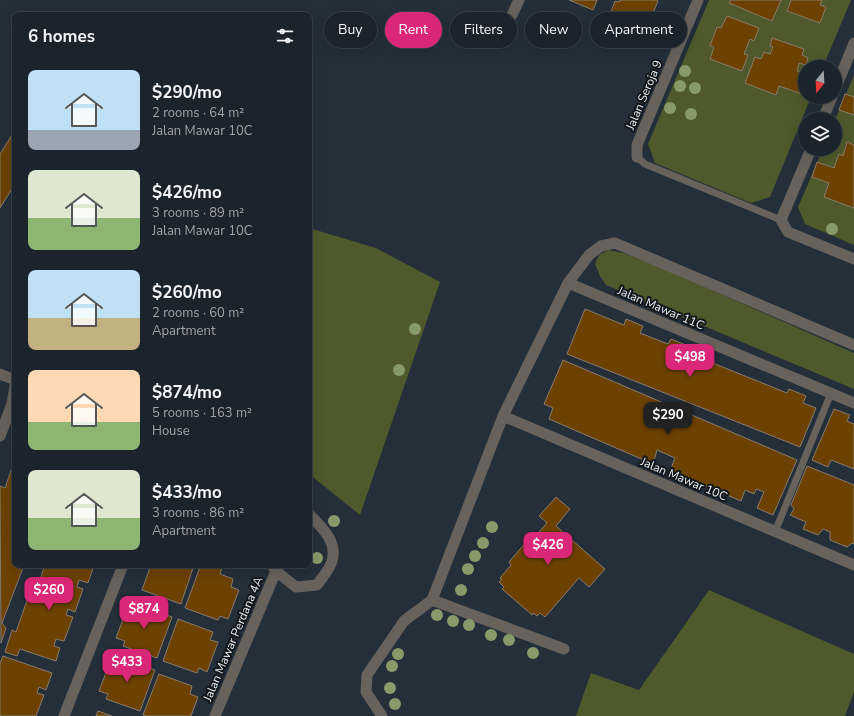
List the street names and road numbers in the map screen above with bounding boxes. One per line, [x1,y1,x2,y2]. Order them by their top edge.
street label: Jalan Seroja 9 [622,58,666,133]
street label: Jalan Mawar 11C [614,282,707,333]
street label: Jalan Mawar 10C [637,453,730,504]
street label: Jalan Mawar Perdana 4A [199,574,267,705]

